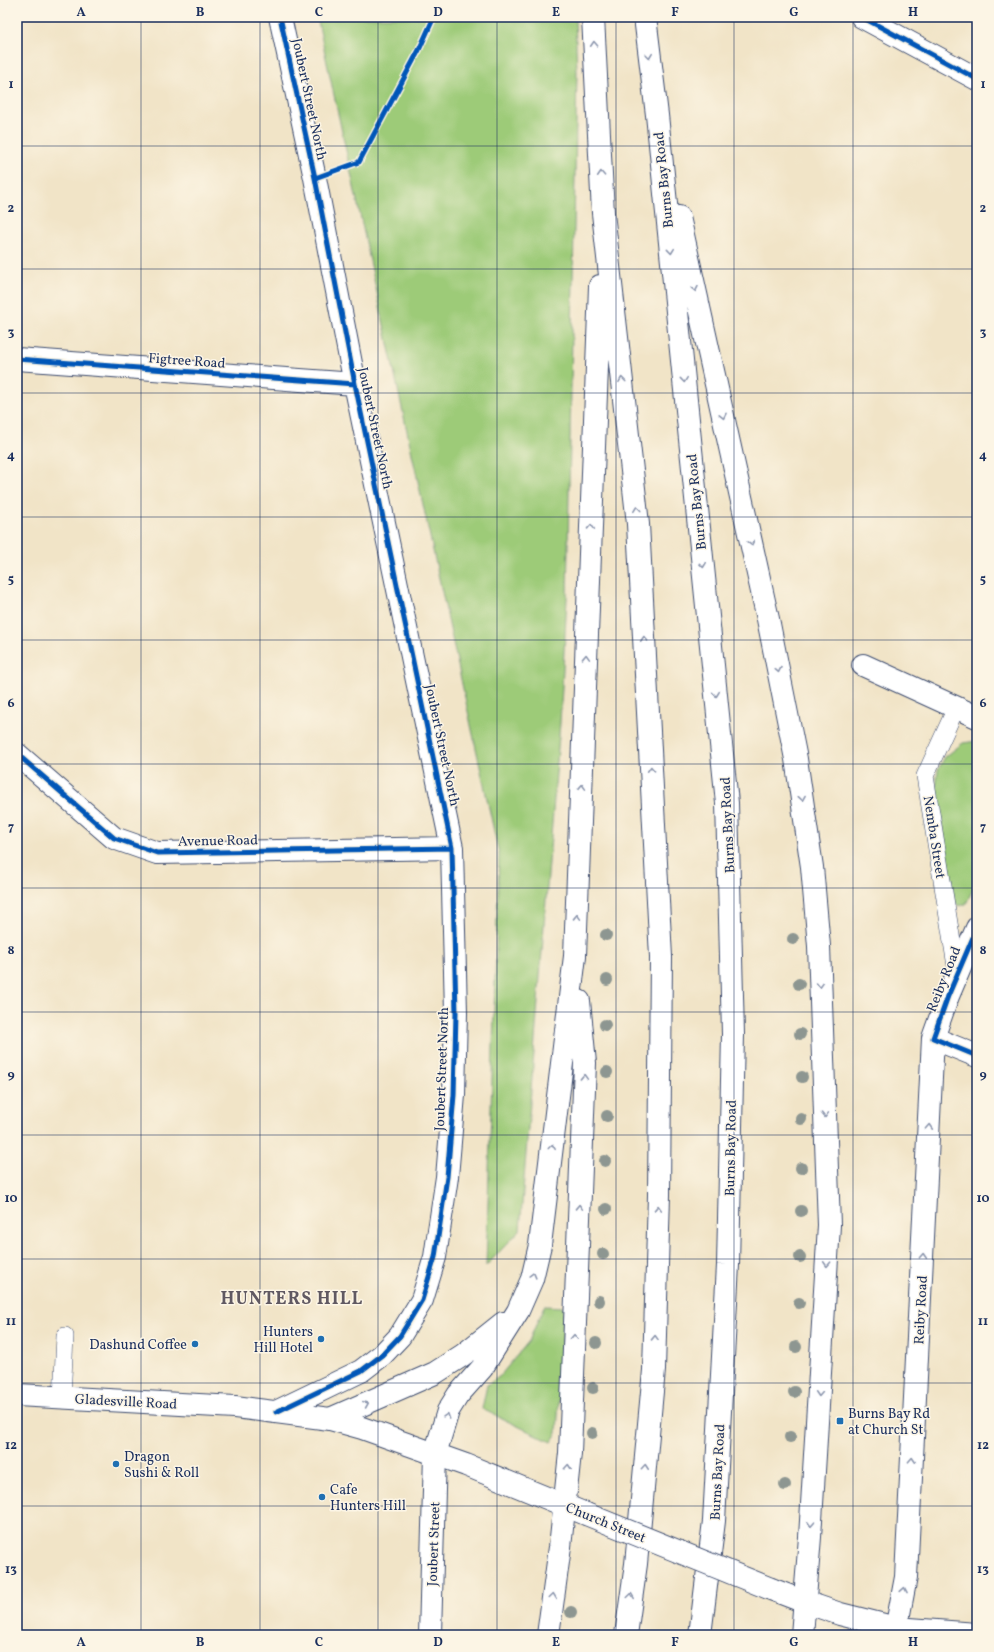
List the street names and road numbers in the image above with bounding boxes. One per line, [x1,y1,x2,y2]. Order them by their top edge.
street label: Joubert Street North [286,37,331,162]
street label: Burns Bay Road [650,131,679,229]
street label: Figtree Road [148,349,226,374]
street label: Joubert Street North [352,366,397,491]
street label: Burns Bay Road [683,453,712,551]
street label: Joubert Street North [419,683,464,808]
street label: Burns Bay Road [716,776,741,874]
street label: Nemba Street [918,794,949,880]
street label: Avenue Road [178,831,258,852]
street label: Reiby Road [923,944,966,1015]
street label: Joubert Street North [431,1007,454,1131]
street label: Burns Bay Road [721,1100,742,1196]
street label: Reiby Road [910,1275,933,1345]
street label: Gladesville Road [74,1390,178,1415]
street label: Burns Bay Road [706,1423,731,1521]
street label: Church Street [562,1499,648,1548]
street label: Joubert Street [424,1501,445,1587]

